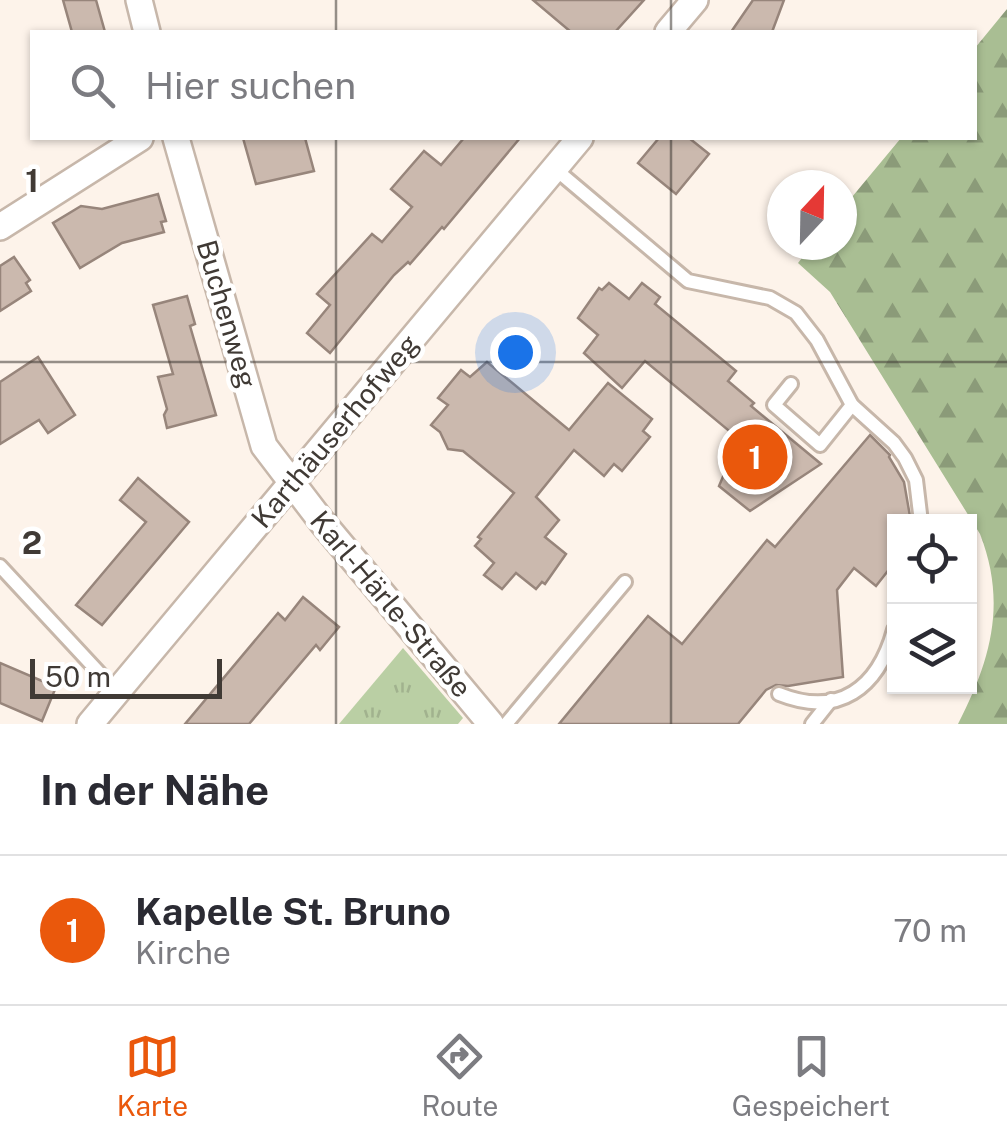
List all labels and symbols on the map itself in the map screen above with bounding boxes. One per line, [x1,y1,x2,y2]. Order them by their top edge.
text: 1 [25,162,39,199]
north arrow [767,170,857,260]
street label: Buchenweg [191,236,264,392]
street label: Karthäuserhofweg [244,327,425,534]
your location [490,327,541,378]
pin: 1 [722,420,788,494]
street label: Karl-Härle-Straße [304,504,479,703]
text: 2 [22,524,42,561]
scale bar [30,654,222,698]

